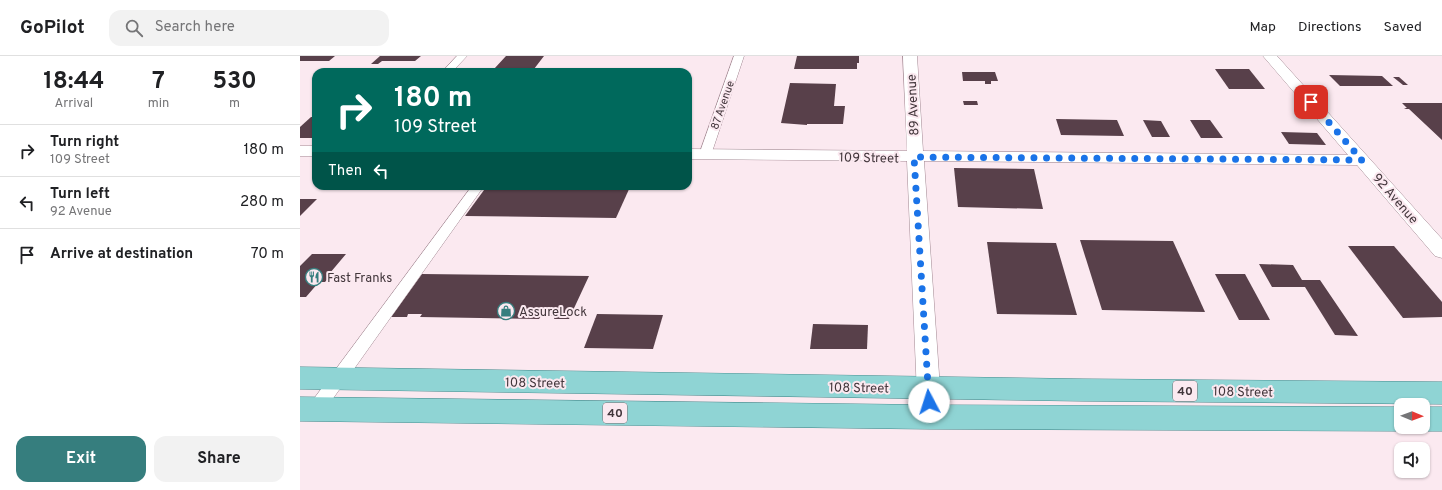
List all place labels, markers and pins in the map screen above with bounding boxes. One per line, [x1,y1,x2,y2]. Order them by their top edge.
pin [1294,85,1328,119]
restaurant icon: Fast Franks [304,267,324,287]
place label: Fast Franks [327,271,392,287]
shop icon: AssureLock [496,301,516,321]
place label: AssureLock [519,305,587,321]

